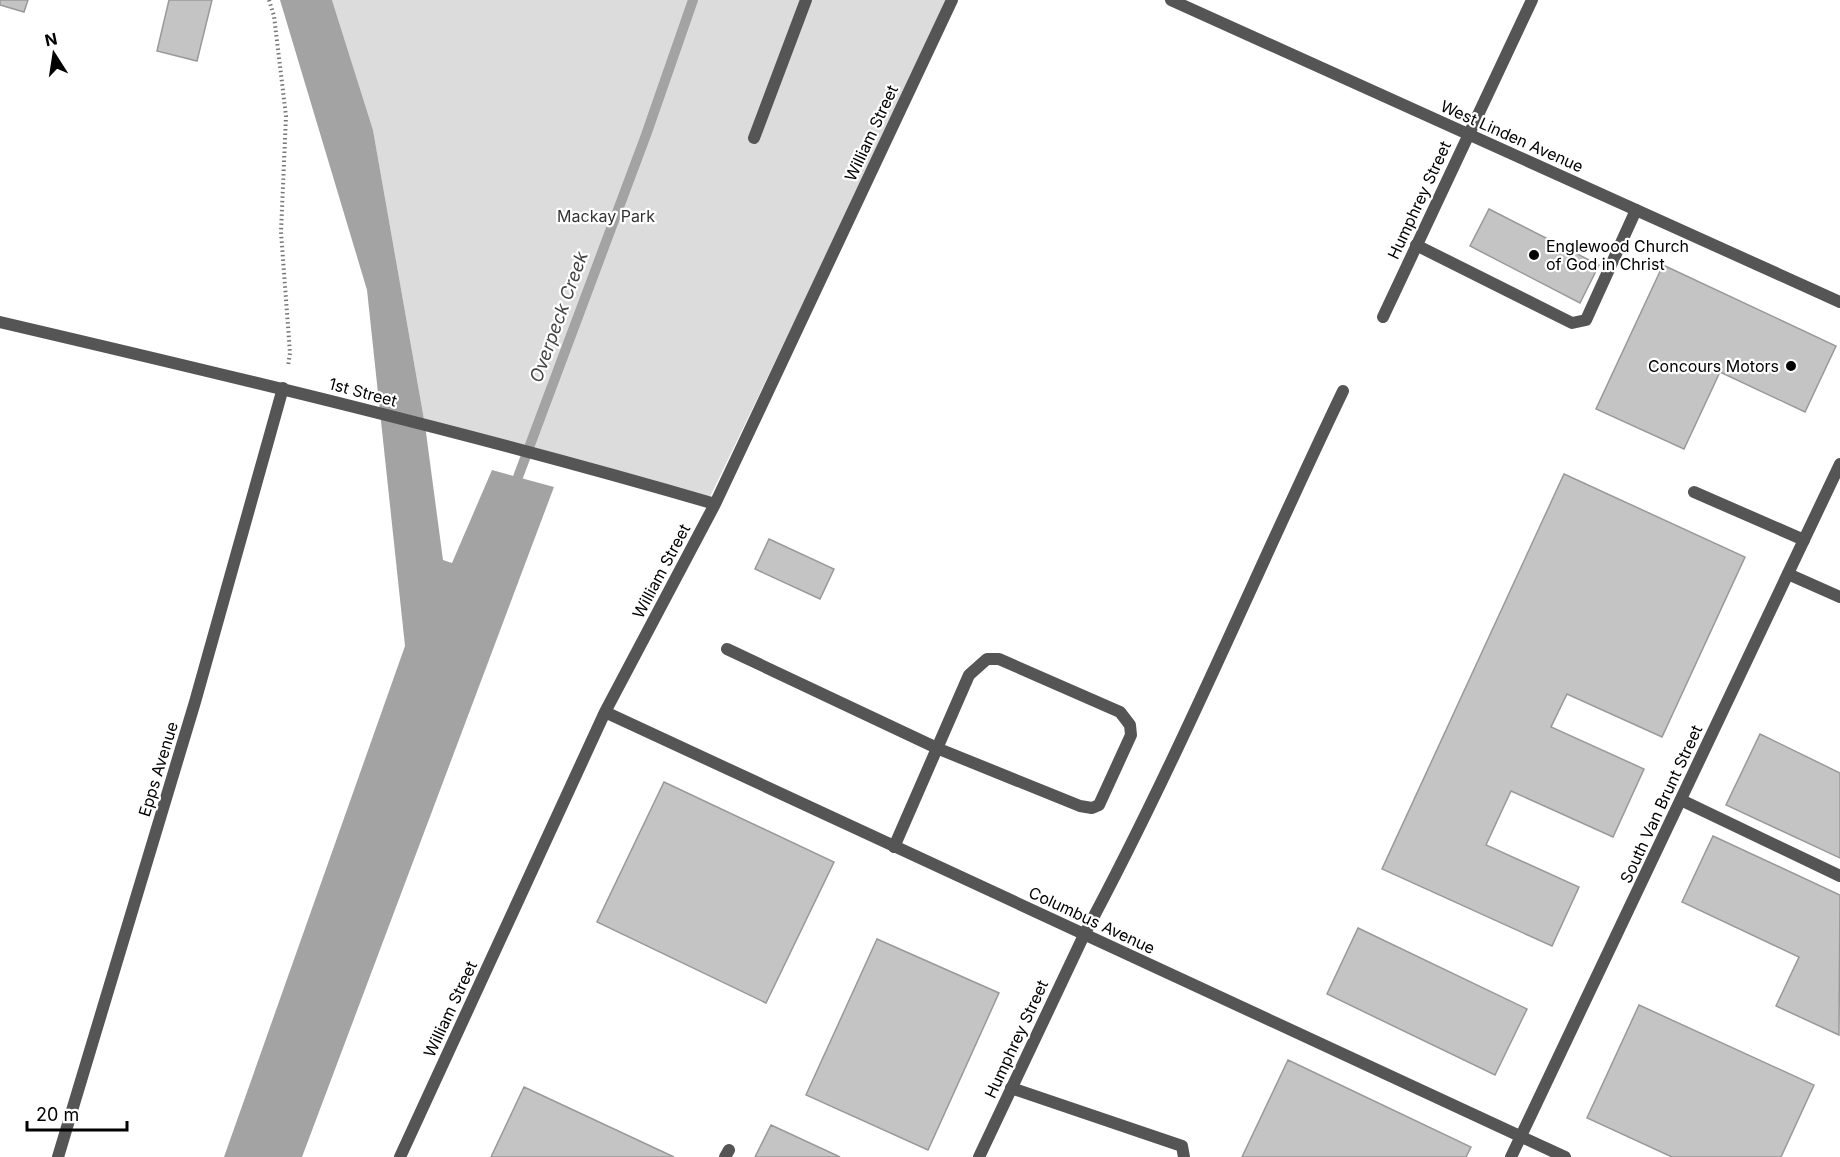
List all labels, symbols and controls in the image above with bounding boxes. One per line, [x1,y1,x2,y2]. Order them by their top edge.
north arrow [24,24,84,84]
text: N [43,28,59,50]
street label: William Street [840,82,902,184]
street label: West Linden Avenue [1438,96,1586,176]
street label: Humphrey Street [1383,138,1455,262]
park label: Mackay Park [557,206,655,226]
place label: Englewood Church of God in Christ [1546,236,1689,274]
water label: Overpeck Creek [525,247,592,385]
marker: Englewood Church of God in Christ [1527,248,1541,262]
place label: Concours Motors [1648,356,1779,376]
marker: Concours Motors [1784,359,1798,373]
street label: 1st Street [327,373,399,411]
street label: William Street [628,520,694,622]
street label: Epps Avenue [134,719,182,819]
street label: South Van Brunt Street [1616,722,1706,886]
street label: Columbus Avenue [1026,882,1158,958]
street label: William Street [419,958,481,1060]
street label: Humphrey Street [980,977,1052,1101]
scale bar [27,1094,128,1132]
text: 20 m [36,1104,79,1125]

